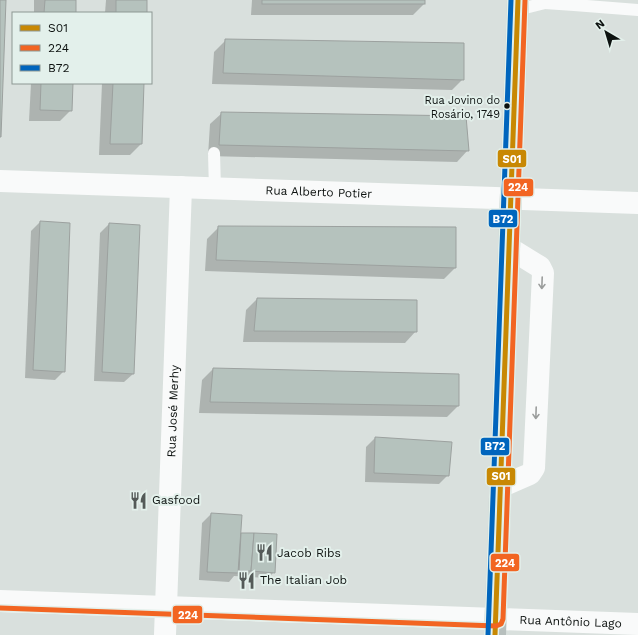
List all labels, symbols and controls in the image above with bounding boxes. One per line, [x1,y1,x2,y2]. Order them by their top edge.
legend [12,12,152,84]
north arrow [586,12,626,52]
text: N [593,17,607,32]
text: S01 [48,21,68,35]
text: 224 [48,41,69,55]
text: B72 [48,61,70,75]
place label: Rua Jovino do Rosário, 1749 [425,94,500,121]
marker: Rua Jovino do Rosário, 1749 [502,101,512,111]
line badge: S01 [497,149,527,168]
text: S01 [503,153,521,166]
line badge: 224 [503,178,534,197]
text: 224 [508,181,528,194]
street label: Rua Alberto Potier [265,183,372,201]
line badge: B72 [488,209,518,228]
text: B72 [493,213,514,226]
one-way arrow [538,276,546,289]
street label: Rua José Merhy [164,364,182,458]
one-way arrow [533,406,540,419]
line badge: B72 [480,437,510,456]
text: B72 [485,440,506,453]
line badge: S01 [486,467,516,486]
text: S01 [492,470,510,483]
restaurant icon: Gasfood [129,490,149,510]
place label: Gasfood [152,493,200,507]
restaurant icon: Jacob Ribs [254,543,274,563]
place label: Jacob Ribs [277,546,341,560]
line badge: 224 [490,553,520,572]
text: 224 [495,557,515,570]
restaurant icon: The Italian Job [237,570,257,590]
place label: The Italian Job [260,573,347,587]
line badge: 224 [172,605,203,624]
text: 224 [178,609,198,622]
street label: Rua Antônio Lago [519,613,622,630]

